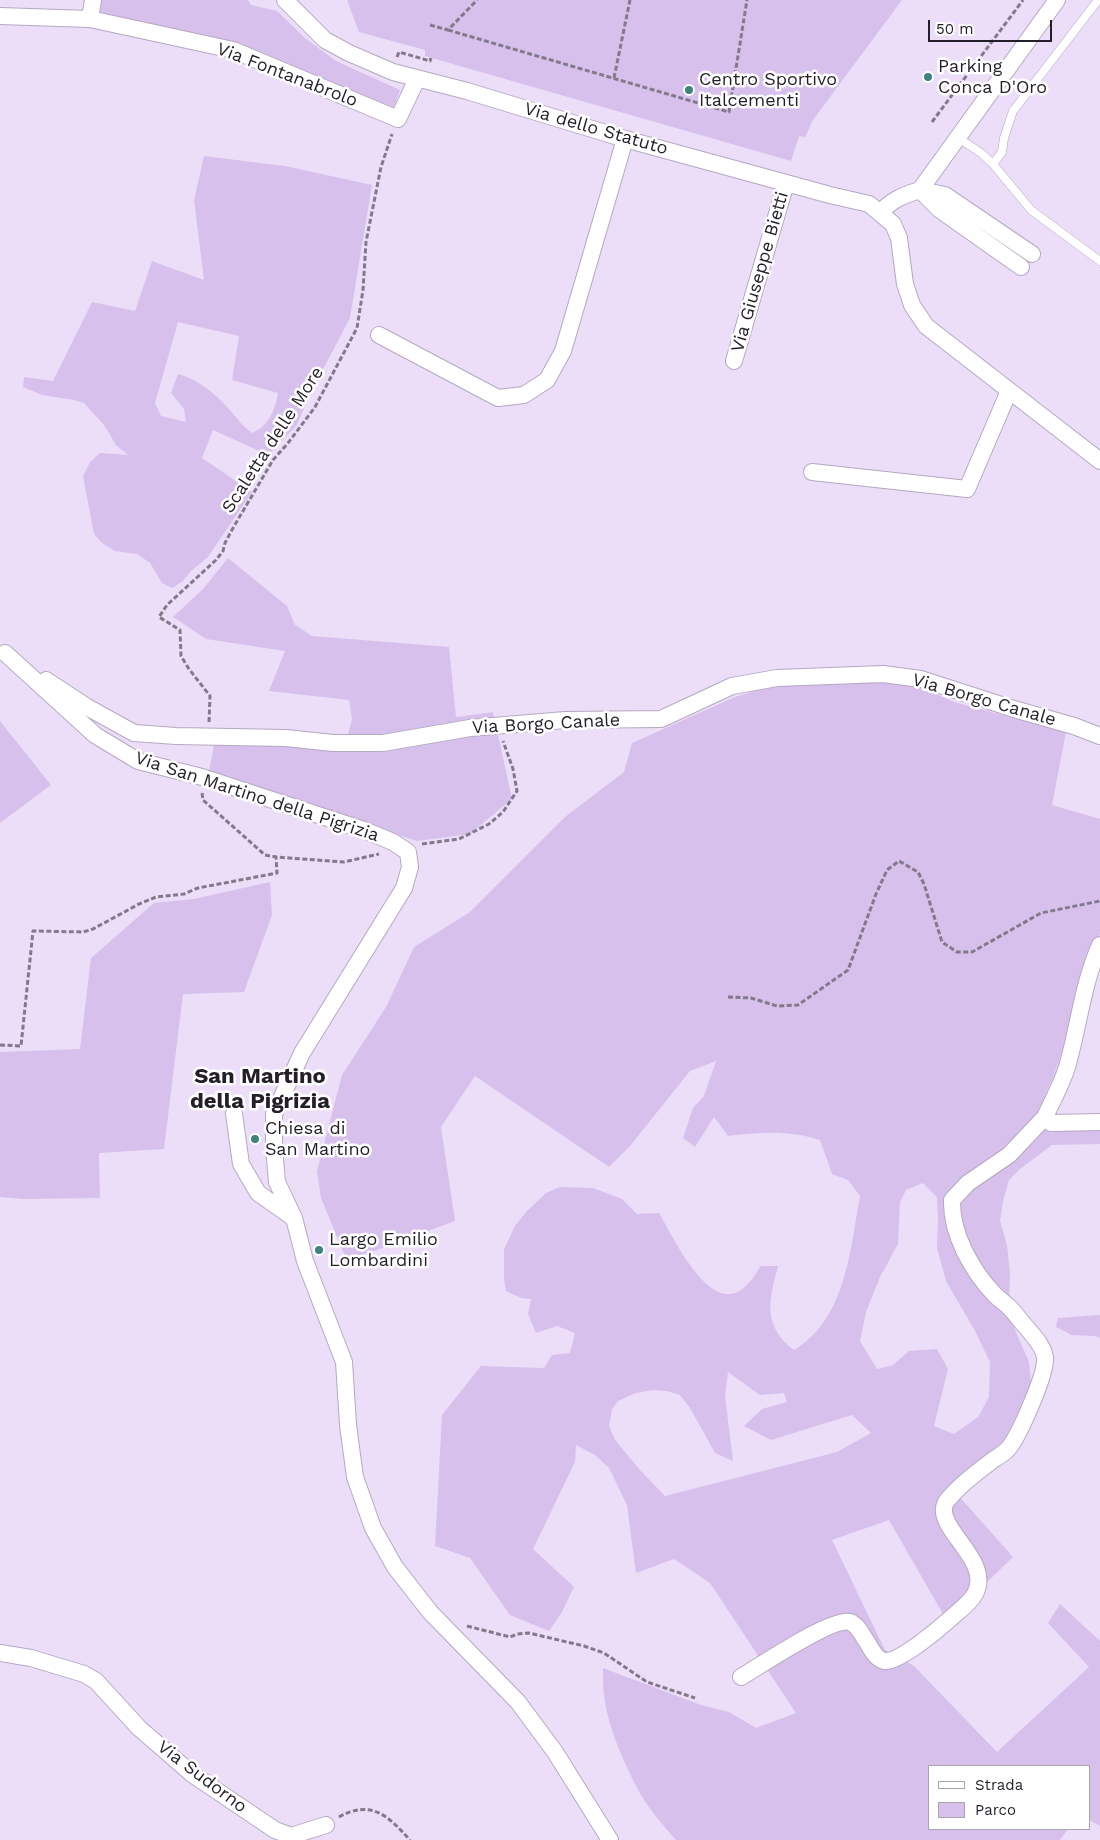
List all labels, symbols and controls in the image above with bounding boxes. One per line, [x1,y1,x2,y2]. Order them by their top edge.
scale bar [930,10,1054,42]
text: 50 m [936,20,973,38]
street label: Via Fontanabrolo [214,38,360,112]
place label: Parking Conca D'Oro [938,56,1047,98]
place label: Centro Sportivo Italcementi [699,69,837,112]
marker: Parking Conca D'Oro [922,71,934,83]
marker: Centro Sportivo Italcementi [683,84,695,96]
street label: Via dello Statuto [522,98,670,160]
street label: Via Giuseppe Bietti [727,189,793,355]
street label: Scaletta delle More [218,363,328,517]
street label: Via Borgo Canale [910,669,1058,731]
street label: Via Borgo Canale [471,709,621,739]
street label: Via San Martino della Pigrizia [132,747,382,847]
district label: San Martino della Pigrizia [190,1064,330,1116]
place label: Chiesa di San Martino [265,1118,370,1160]
marker: Chiesa di San Martino [249,1133,261,1145]
place label: Largo Emilio Lombardini [329,1229,438,1272]
marker: Largo Emilio Lombardini [313,1244,325,1256]
street label: Via Sudorno [153,1736,251,1818]
legend [928,1765,1090,1830]
text: Strada [975,1776,1023,1794]
text: Parco [975,1801,1016,1819]

